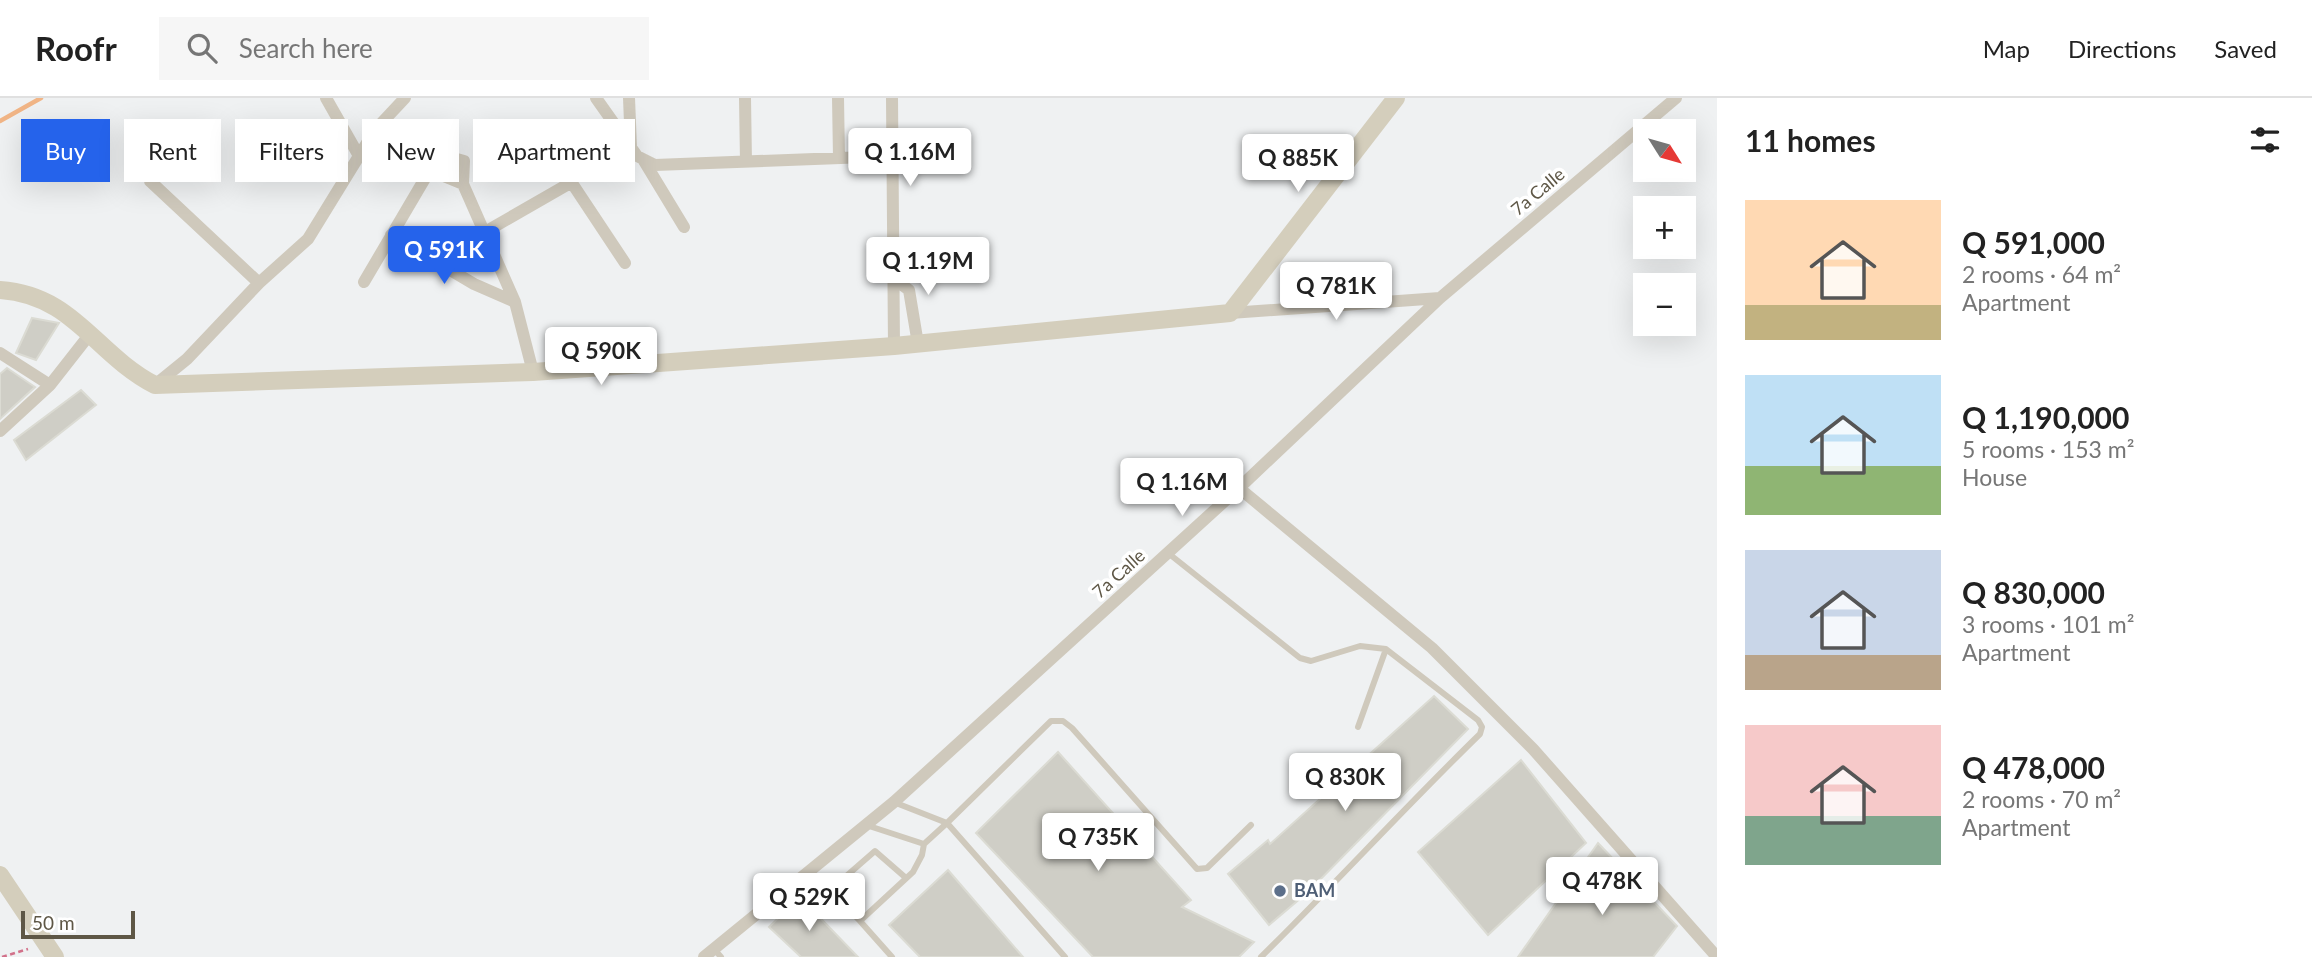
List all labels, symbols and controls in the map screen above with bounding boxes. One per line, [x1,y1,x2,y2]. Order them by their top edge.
search box [159,17,649,80]
text: Roofr [35,28,117,68]
icon: search [183,29,221,67]
text: Search here [239,32,373,64]
text: Map [1983,34,2030,63]
text: Directions [2068,34,2176,63]
text: Saved [2214,34,2277,63]
chip: Buy [21,119,110,182]
chip: Rent [124,119,221,182]
chip: Filters [235,119,348,182]
chip: New [362,119,459,182]
chip: Apartment [473,119,635,182]
north arrow [1633,119,1696,182]
map controls [1633,119,1696,336]
icon: filters [2246,121,2284,159]
text: 11 homes [1745,122,1876,158]
pin: Q 1.16M [845,129,975,188]
pin: Q 885K [1241,134,1355,194]
text: Q 1.16M [864,137,956,165]
text: Q 885K [1258,143,1338,171]
street label: 7a Calle [1506,163,1569,220]
button: + [1633,196,1696,259]
text: Q 591,000 [1962,224,2105,260]
pin: Q 591K [387,226,501,286]
icon: home [1801,228,1885,312]
text: Q 591K [404,235,484,263]
pin: Q 1.19M [863,238,993,297]
text: Q 1.19M [882,246,974,274]
text: 2 rooms · 64 m² [1962,260,2121,288]
pin: Q 781K [1279,262,1393,322]
text: Q 781K [1296,271,1376,299]
button: − [1633,273,1696,336]
text: Apartment [1962,288,2070,316]
pin: Q 590K [544,328,658,387]
text: Q 590K [561,336,641,364]
text: Q 1,190,000 [1962,399,2129,435]
icon: home [1801,403,1885,487]
text: 5 rooms · 153 m² [1962,435,2134,463]
pin: Q 1.16M [1117,458,1247,518]
text: House [1962,463,2027,491]
text: Q 1.16M [1136,467,1228,495]
street label: 7a Calle [1088,544,1149,602]
text: Q 830,000 [1962,574,2105,610]
icon: home [1801,578,1885,662]
text: 3 rooms · 101 m² [1962,610,2134,638]
text: Apartment [1962,638,2070,666]
text: Q 478,000 [1962,749,2105,785]
icon: home [1801,753,1885,837]
pin: Q 830K [1288,754,1402,813]
text: Q 830K [1305,762,1385,790]
text: 2 rooms · 70 m² [1962,785,2121,813]
text: Apartment [1962,813,2070,841]
pin: Q 735K [1041,814,1155,873]
text: Q 735K [1058,822,1138,850]
pin: Q 478K [1545,858,1659,917]
text: Q 478K [1562,866,1642,894]
pin: Q 529K [752,874,866,933]
place label: BAM [1294,879,1335,901]
text: Q 529K [769,882,849,910]
marker: BAM [1272,883,1288,899]
scale bar [21,908,135,940]
text: 50 m [32,911,75,934]

